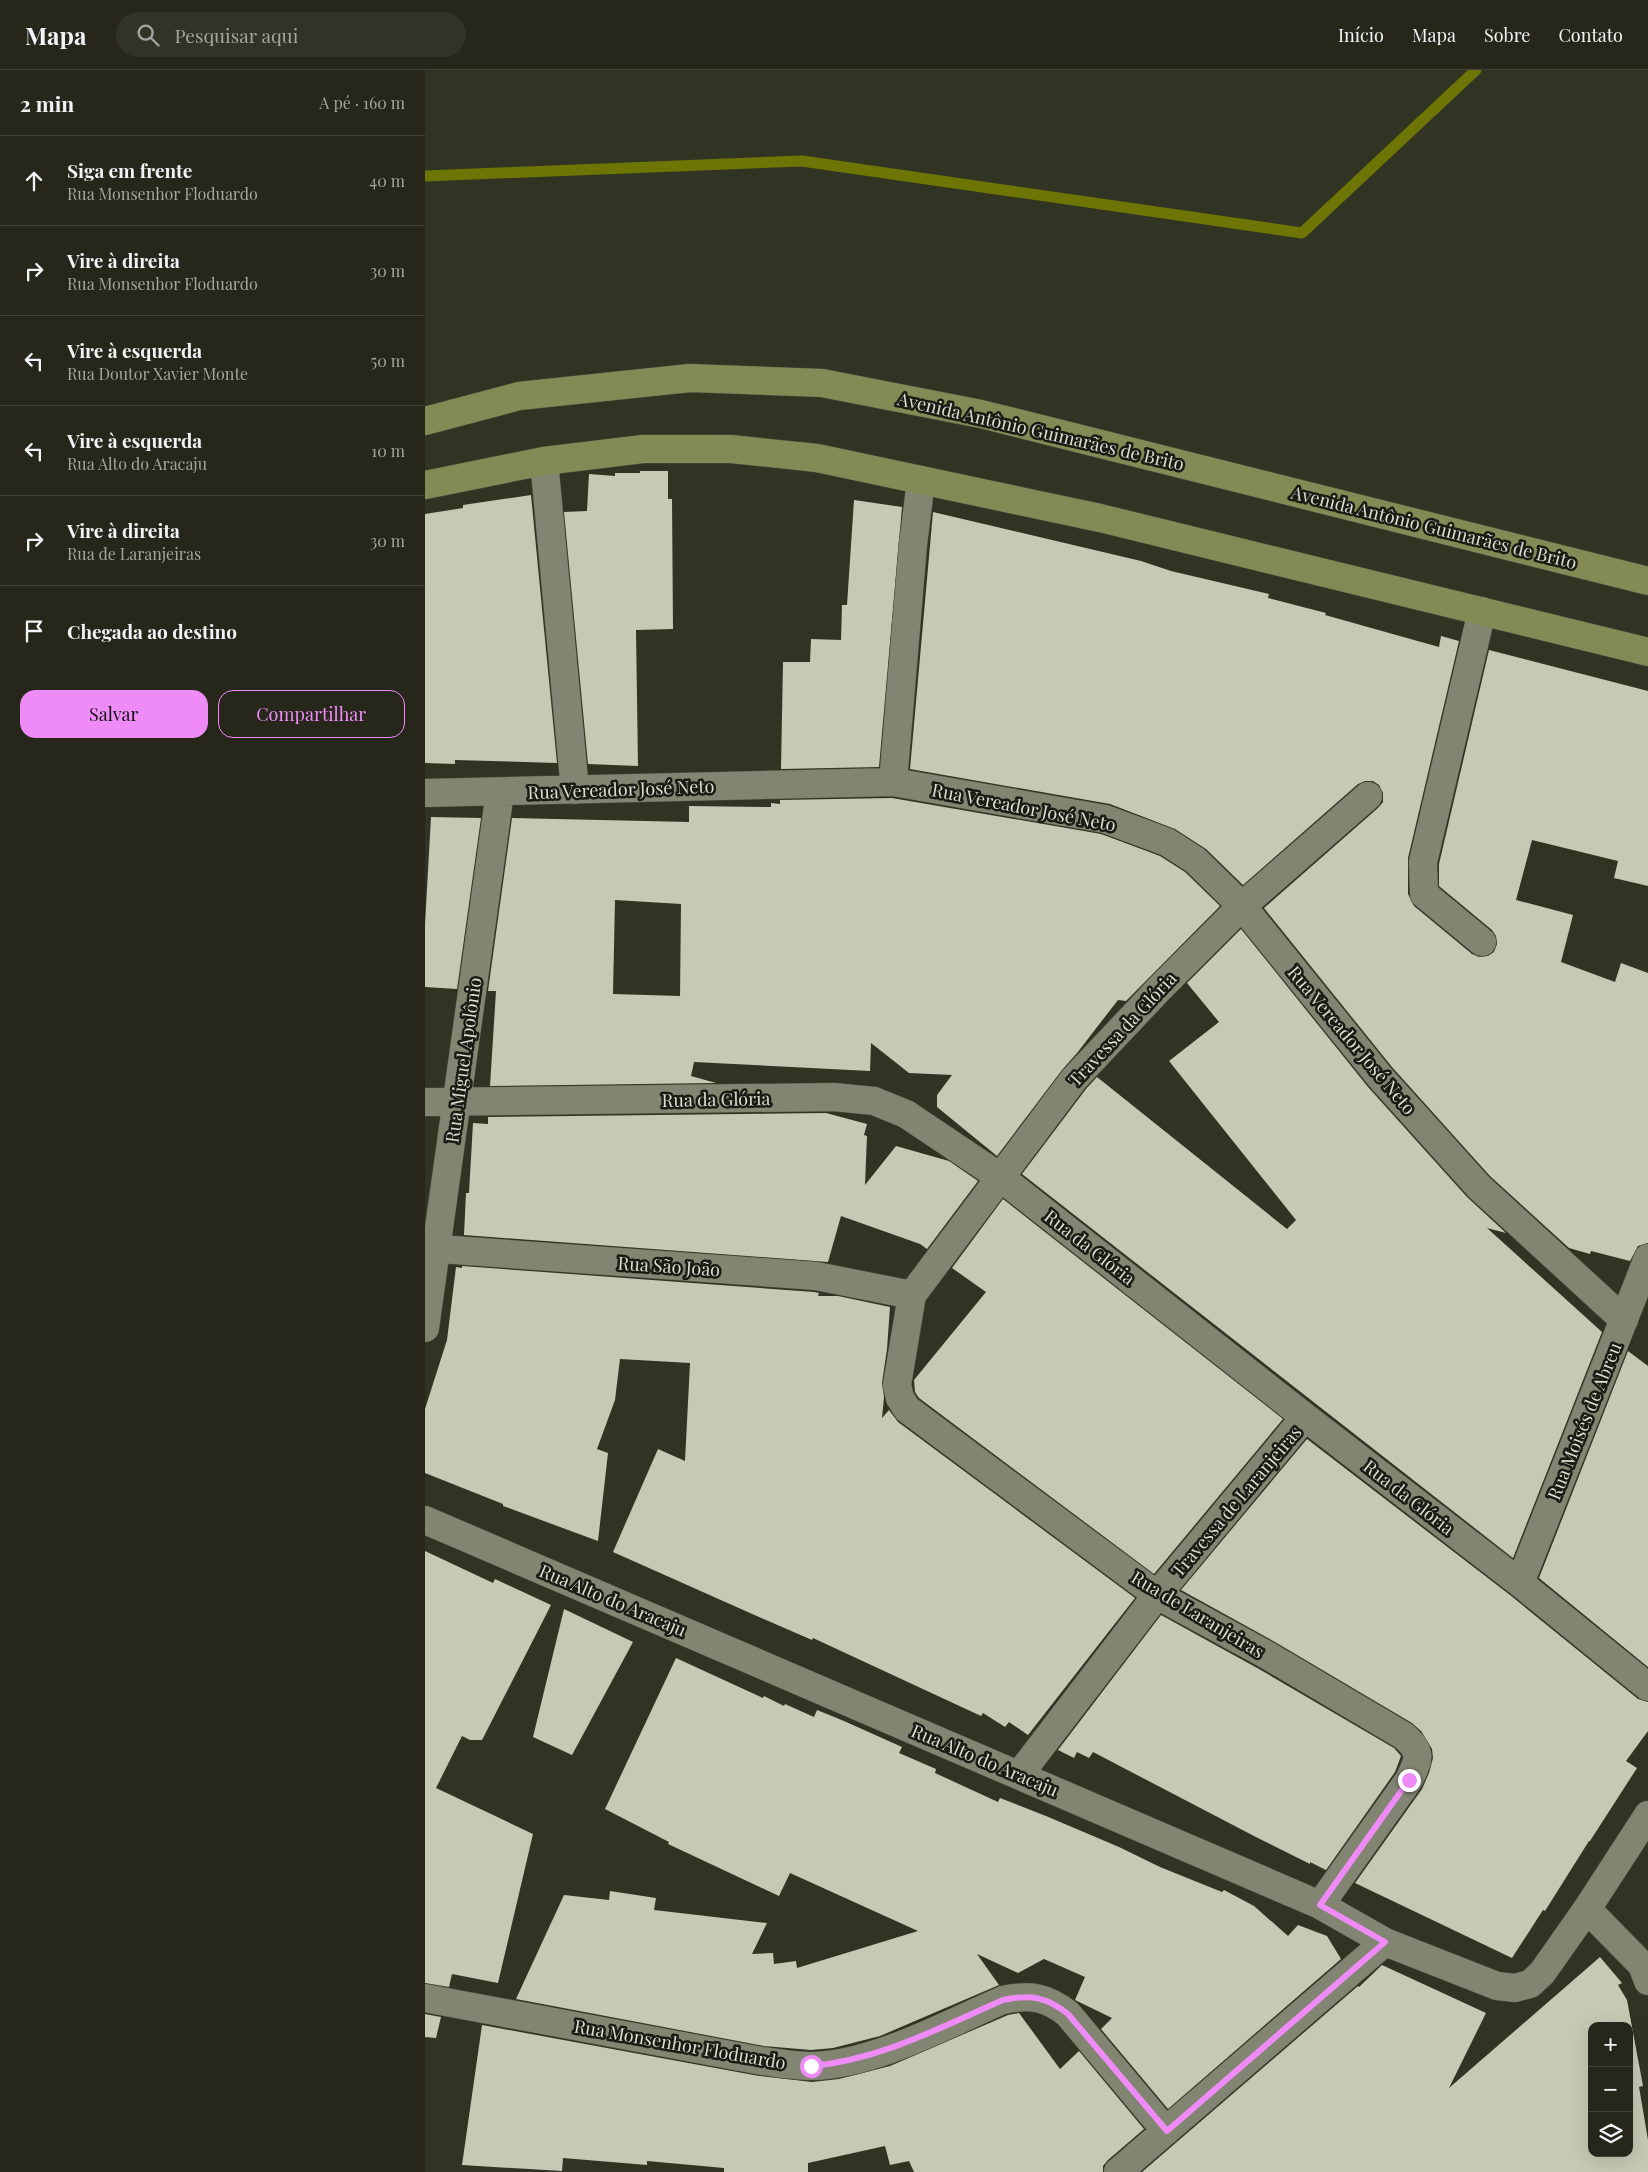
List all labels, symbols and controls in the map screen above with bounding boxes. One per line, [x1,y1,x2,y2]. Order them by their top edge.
search box [116,12,466,57]
text: Mapa [25,19,86,51]
icon: search [134,21,162,49]
text: Pesquisar aqui [174,22,298,48]
text: Início [1338,23,1384,47]
text: Mapa [1412,23,1456,47]
text: Sobre [1484,23,1530,47]
text: Contato [1558,23,1623,47]
text: 2 min [20,89,74,117]
text: A pé · 160 m [319,92,405,113]
text: Siga em frente [67,157,192,183]
icon: ahead [20,167,48,195]
text: 40 m [369,170,405,191]
text: Rua Monsenhor Floduardo [67,183,258,204]
text: Vire à direita [67,247,180,273]
icon: right [20,257,48,285]
text: 30 m [370,260,405,281]
text: Rua Monsenhor Floduardo [67,273,258,294]
text: Vire à esquerda [67,337,202,363]
icon: left [20,347,48,375]
text: 50 m [371,350,405,371]
text: Rua Doutor Xavier Monte [67,363,248,384]
street label: Avenida Antônio Guimarães de Brito [894,386,1187,476]
text: Vire à esquerda [67,427,202,453]
icon: left [20,437,48,465]
text: 10 m [371,440,405,461]
text: Rua Alto do Aracaju [67,453,207,474]
street label: Avenida Antônio Guimarães de Brito [1288,480,1579,574]
text: Vire à direita [67,517,180,543]
icon: right [20,527,48,555]
text: 30 m [370,530,405,551]
text: Rua de Laranjeiras [67,543,201,564]
icon: arrive [20,617,48,645]
text: Chegada ao destino [67,618,237,644]
button: Salvar [20,690,208,738]
button: Compartilhar [218,690,405,738]
street label: Rua Vereador José Neto [527,774,715,804]
street label: Rua Vereador José Neto [930,777,1118,837]
street label: Rua Vereador José Neto [1283,961,1421,1119]
street label: Travessa da Glória [1063,967,1181,1091]
street label: Rua Miguel Apolônio [440,976,486,1144]
street label: Rua da Glória [661,1086,771,1112]
street label: Rua da Glória [1040,1204,1140,1290]
street label: Rua São João [617,1250,721,1282]
street label: Rua Moisés de Abreu [1541,1338,1627,1503]
street label: Travessa de Laranjeiras [1166,1420,1306,1582]
street label: Rua da Glória [1359,1454,1459,1540]
street label: Rua Alto do Aracaju [536,1558,691,1642]
street label: Rua de Laranjeiras [1127,1565,1269,1663]
street label: Rua Alto do Aracaju [908,1718,1063,1802]
route end [1398,1769,1421,1792]
street label: Rua Monsenhor Floduardo [572,2014,788,2074]
map controls [1588,2022,1633,2157]
button: + [1588,2022,1633,2067]
route start [800,2055,823,2078]
button: − [1588,2067,1633,2112]
button: layers [1588,2112,1633,2157]

